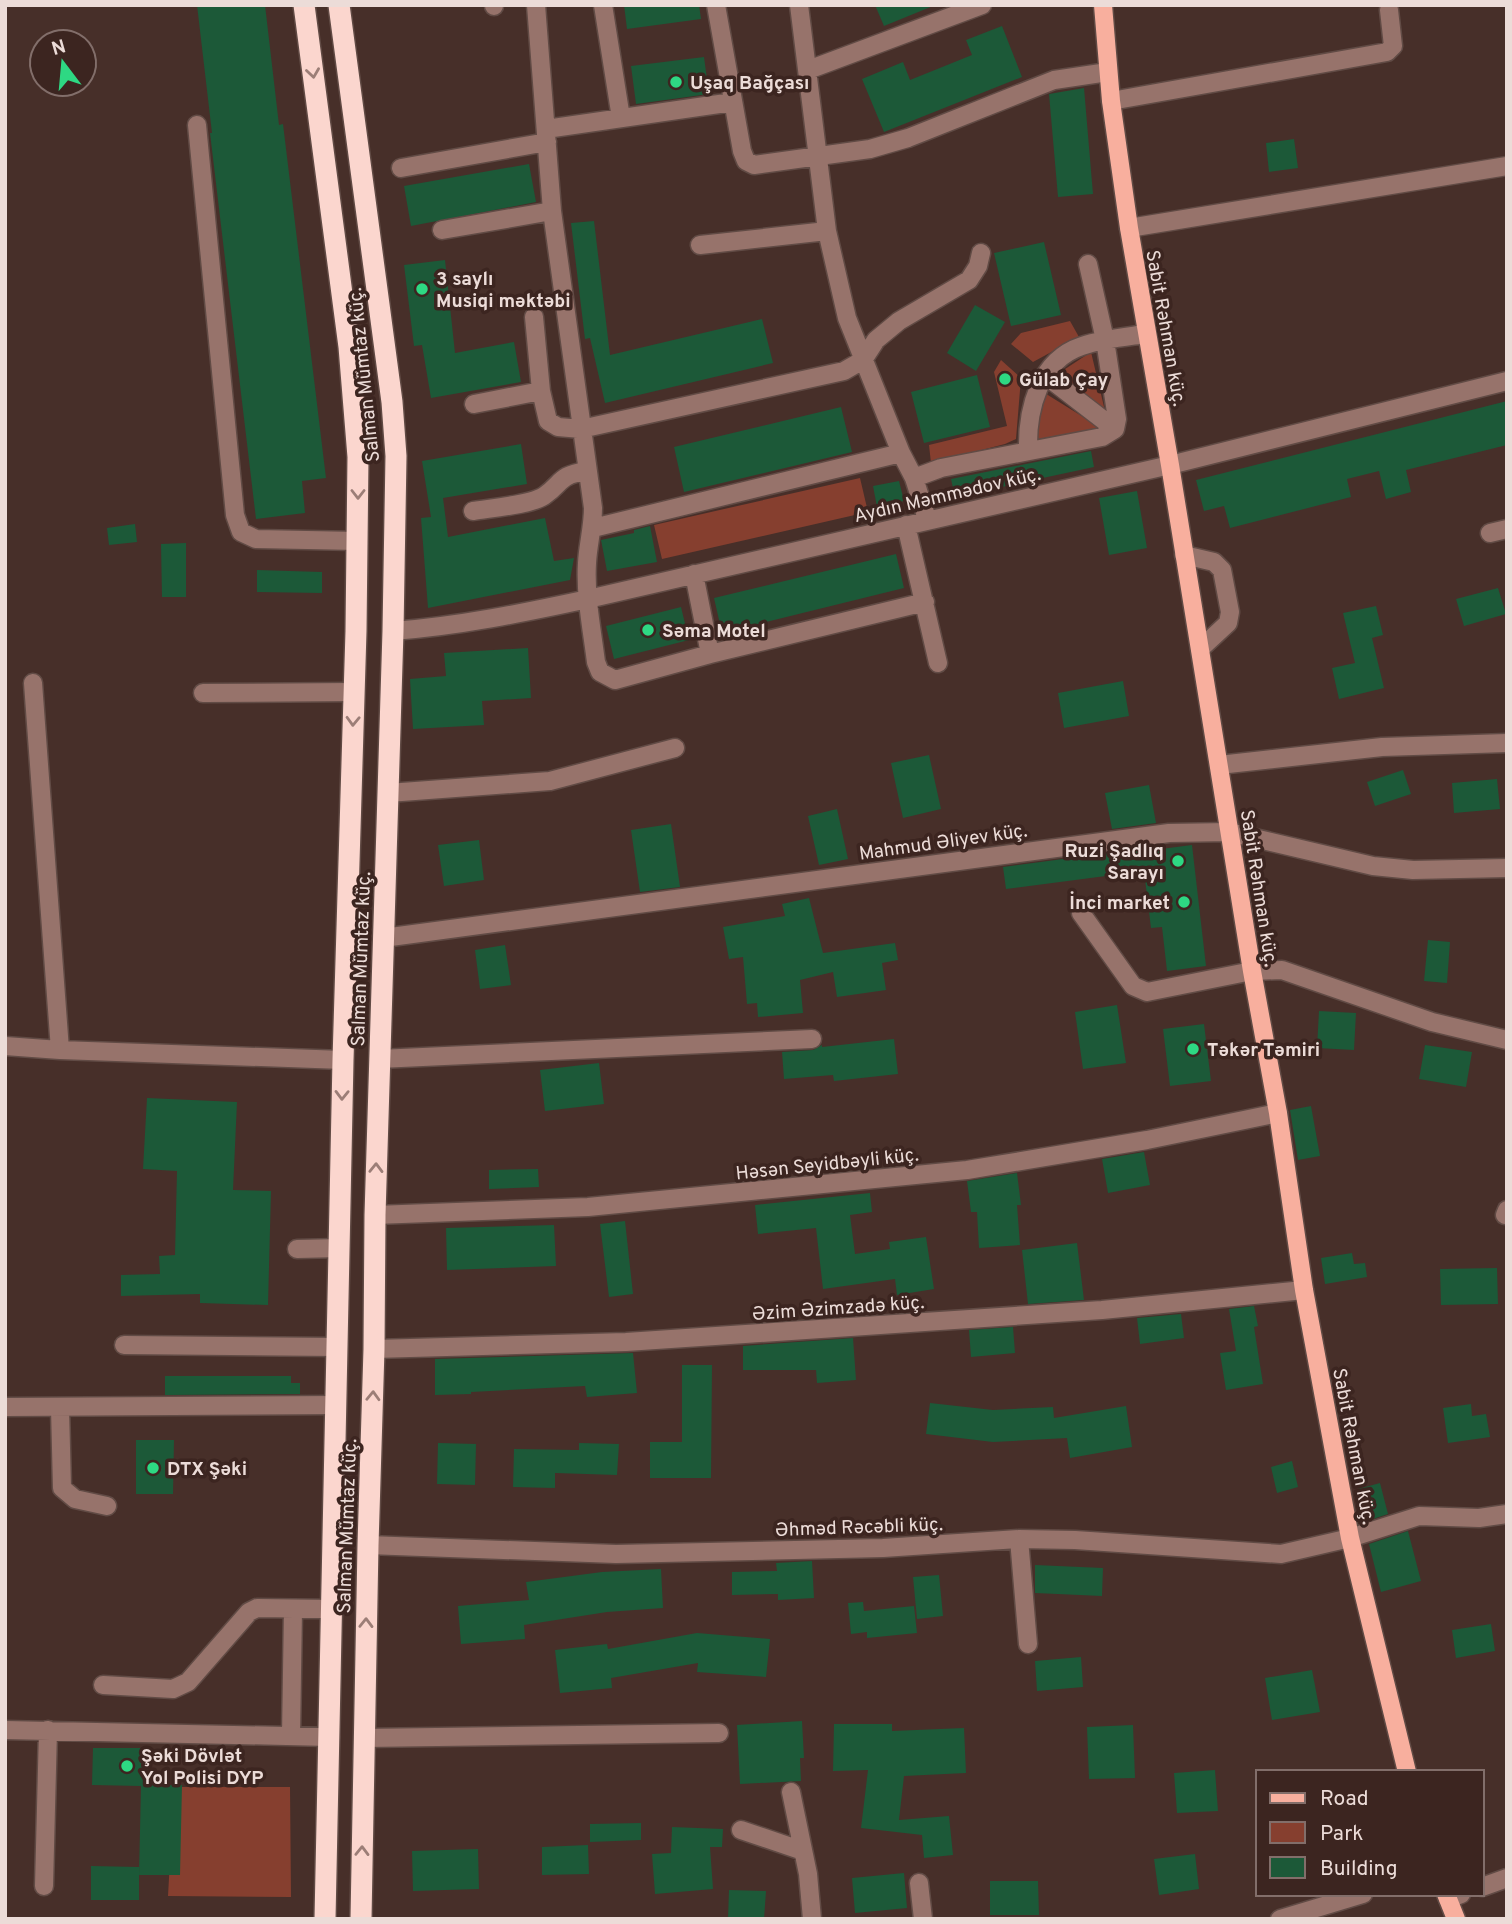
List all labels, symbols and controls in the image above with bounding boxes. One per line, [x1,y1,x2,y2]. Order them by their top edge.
north arrow [28,28,98,98]
text: N [49,35,69,62]
one-way arrow [305,67,320,79]
place label: Uşaq Bağçası [690,72,809,96]
marker: Uşaq Bağçası [668,74,684,90]
street label: Sabit Rəhman küç. [1139,248,1191,408]
place label: 3 saylı Musiqi məktəbi [436,268,571,314]
marker: 3 saylı Musiqi məktəbi [414,281,430,297]
street label: Salman Mümtaz küç. [344,286,386,463]
place label: Gülab Çay [1019,369,1109,393]
marker: Gülab Çay [997,371,1013,387]
street label: Aydın Məmmədov küç. [852,463,1043,529]
one-way arrow [350,489,366,499]
place label: Səma Motel [662,620,766,644]
marker: Səma Motel [640,622,656,638]
one-way arrow [346,716,361,727]
street label: Sabit Rəhman küç. [1234,808,1282,968]
street label: Mahmud Əliyev küç. [858,819,1029,867]
place label: Ruzi Şadlıq Sarayı [1065,840,1164,886]
marker: Ruzi Şadlıq Sarayı [1170,853,1186,869]
street label: Salman Mümtaz küç. [347,871,377,1047]
place label: İnci market [1069,891,1170,916]
marker: İnci market [1176,894,1192,910]
place label: Təkər Təmiri [1207,1039,1320,1063]
marker: Təkər Təmiri [1185,1041,1201,1057]
one-way arrow [334,1091,350,1101]
street label: Həsən Seyidbəyli küç. [734,1143,920,1187]
one-way arrow [369,1162,384,1173]
street label: Əzim Əzimzadə küç. [751,1291,925,1327]
street label: Sabit Rəhman küç. [1326,1366,1380,1526]
one-way arrow [365,1390,380,1401]
street label: Salman Mümtaz küç. [333,1438,363,1614]
place label: DTX Şəki [167,1458,247,1482]
marker: DTX Şəki [145,1460,161,1476]
street label: Əhməd Rəcəbli küç. [775,1513,944,1543]
one-way arrow [359,1617,374,1628]
place label: Şəki Dövlət Yol Polisi DYP [141,1745,263,1791]
marker: Şəki Dövlət Yol Polisi DYP [119,1758,135,1774]
legend [1256,1770,1484,1896]
text: Road [1320,1786,1369,1813]
text: Park [1320,1821,1363,1848]
one-way arrow [355,1845,370,1856]
text: Building [1320,1856,1398,1883]

